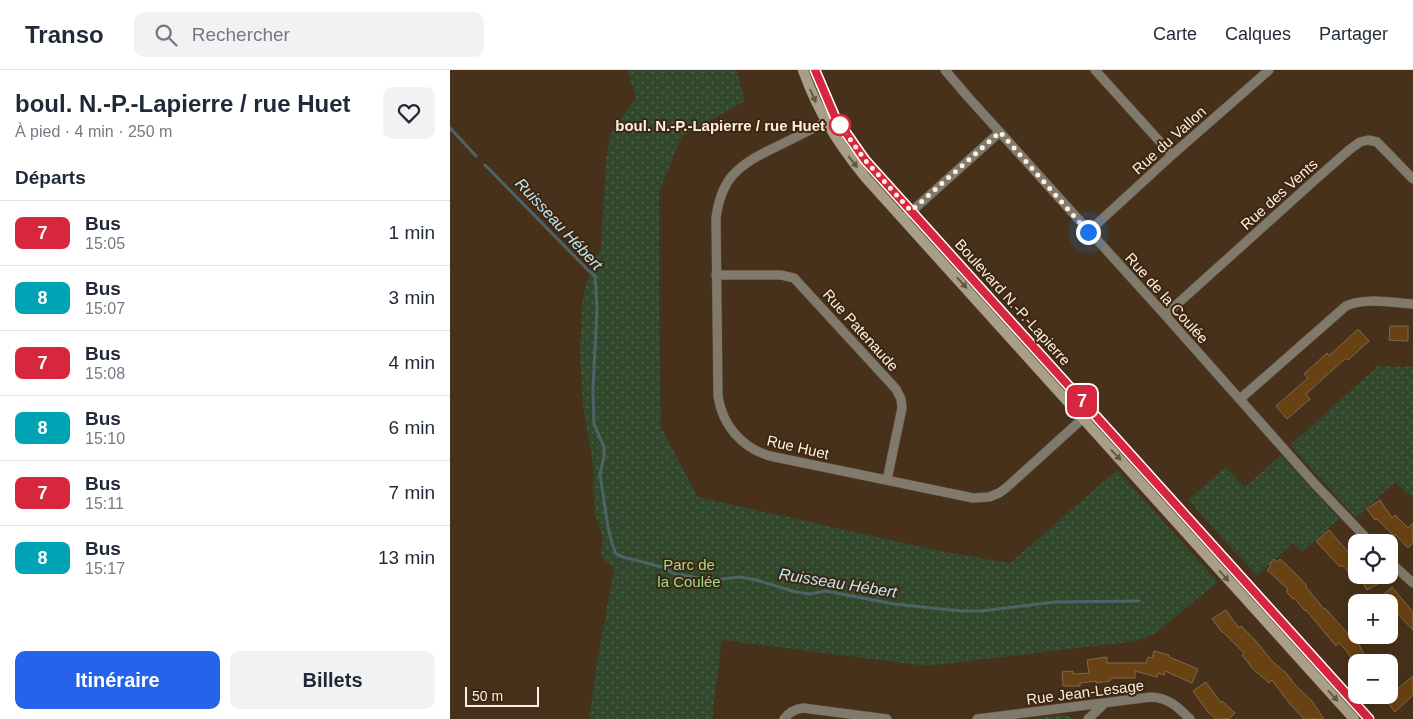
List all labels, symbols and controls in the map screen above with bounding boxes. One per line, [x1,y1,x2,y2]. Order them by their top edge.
search box [134,12,484,57]
text: Transo [25,21,104,48]
icon: search [152,21,180,49]
text: Rechercher [192,24,290,45]
text: Carte [1153,24,1197,44]
text: Calques [1225,24,1291,44]
text: Partager [1319,24,1388,44]
button: heart [383,87,435,139]
one-way arrow [810,89,818,103]
text: boul. N.-P.-Lapierre / rue Huet [15,90,351,117]
street label: Rue du Vallon [1129,103,1209,177]
marker: boul. N.-P.-Lapierre / rue Huet [829,114,851,136]
place label: boul. N.-P.-Lapierre / rue Huet [615,117,825,134]
text: À pied · 4 min · 250 m [15,123,172,140]
one-way arrow [848,155,859,168]
street label: Rue des Vents [1237,155,1321,233]
text: Départs [15,167,86,188]
water label: Ruisseau Hébert [512,175,606,274]
text: Bus [85,213,121,234]
your location [1076,220,1101,245]
text: 1 min [389,222,435,243]
text: 7 [37,223,48,243]
text: 15:05 [85,235,125,252]
street label: Boulevard N.-P.-Lapierre [952,235,1074,369]
street label: Rue de la Coulée [1122,249,1212,347]
one-way arrow [956,277,968,289]
text: Bus [85,278,121,299]
street label: Rue Patenaude [820,286,902,374]
text: 3 min [389,287,435,308]
text: 8 [37,288,48,308]
text: 15:07 [85,300,125,317]
text: Bus [85,343,121,364]
text: 4 min [389,352,435,373]
text: 7 [37,353,48,373]
text: 15:08 [85,365,125,382]
line badge: 7 [1066,385,1098,417]
text: 7 [1077,391,1087,411]
text: Bus [85,408,121,429]
text: 6 min [389,417,435,438]
text: 8 [37,418,48,438]
text: 15:10 [85,430,125,447]
street label: Rue Huet [765,432,832,463]
one-way arrow [1110,448,1122,460]
text: Bus [85,473,121,494]
text: 7 min [389,482,435,503]
text: 7 [37,483,48,503]
text: 15:11 [85,495,124,512]
map controls [1348,534,1398,704]
button: locate [1348,534,1398,584]
text: Bus [85,538,121,559]
text: 13 min [378,547,435,568]
text: 8 [37,548,48,568]
park label: Parc de la Coulée [657,556,721,590]
text: 15:17 [85,560,125,577]
water label: Ruisseau Hébert [778,565,899,601]
one-way arrow [1219,569,1230,582]
button: + [1348,594,1398,644]
button: Itinéraire [15,651,220,709]
button: Billets [230,651,435,709]
button: − [1348,654,1398,704]
street label: Rue Jean-Lesage [1025,676,1145,708]
scale bar [465,684,539,707]
text: 50 m [472,688,503,704]
one-way arrow [1328,690,1339,703]

